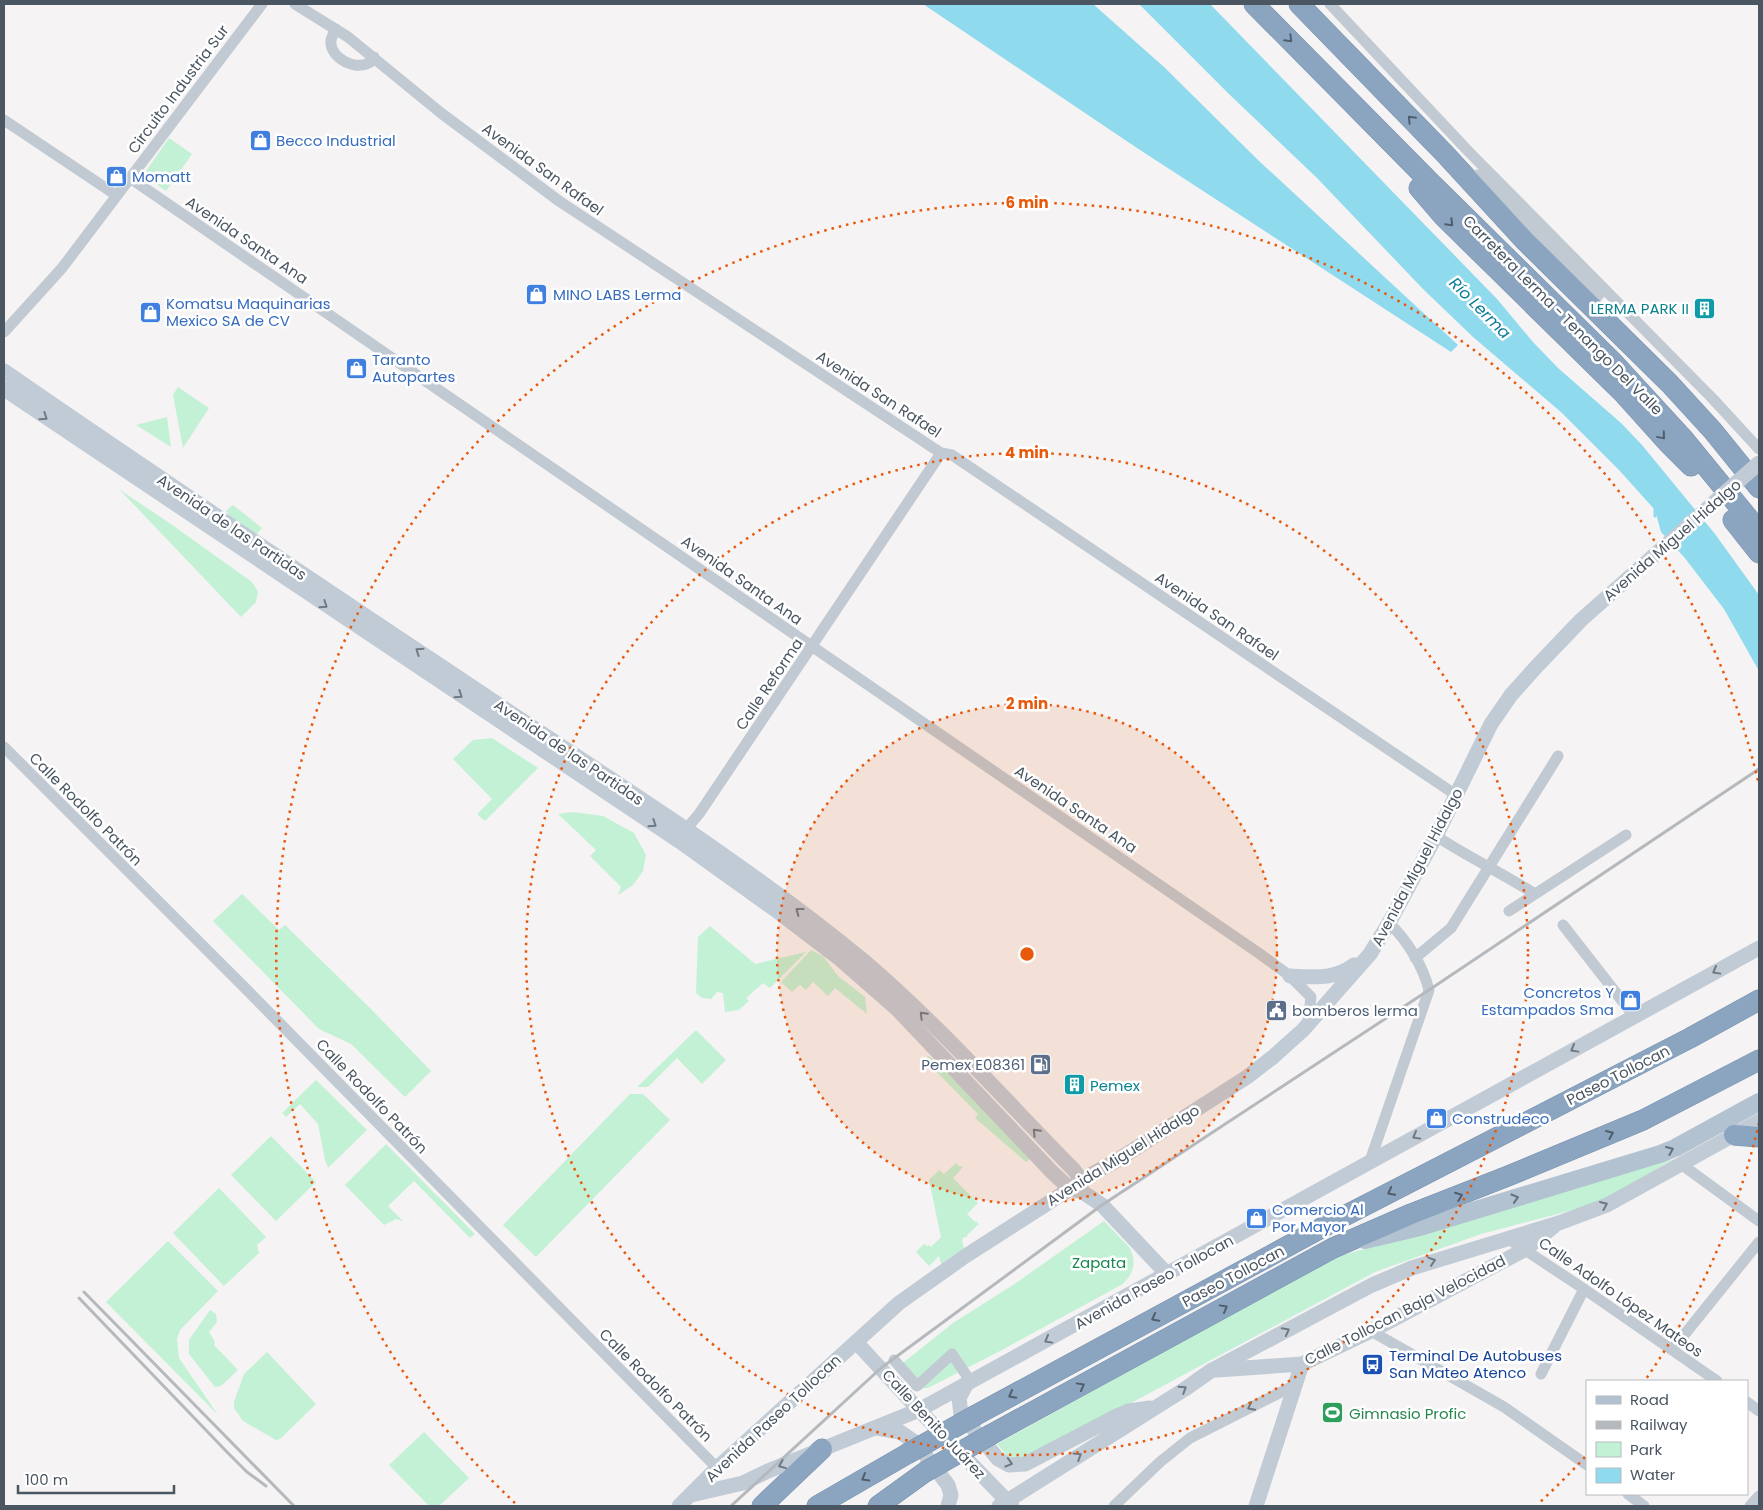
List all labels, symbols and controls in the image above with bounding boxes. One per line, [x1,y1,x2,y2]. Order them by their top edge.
street label: Circuito Industria Sur [123,20,234,158]
one-way arrow [1283,33,1292,42]
one-way arrow [1408,116,1417,125]
street label: Avenida San Rafael [478,118,608,220]
shop icon: Becco Industrial [248,128,272,152]
place label: Becco Industrial [276,130,396,151]
shop icon: Momatt [104,164,128,188]
place label: Momatt [132,166,191,187]
street label: Avenida Santa Ana [182,191,312,289]
text: 6 min [1005,192,1049,213]
street label: Carretera Lerma - Tenango Del Valle [1458,210,1668,420]
one-way arrow [1444,217,1453,226]
water label: Río Lerma [1444,272,1516,344]
shop icon: MINO LABS Lerma [525,282,549,306]
place label: MINO LABS Lerma [553,284,682,305]
place label: Komatsu Maquinarias Mexico SA de CV [166,293,331,331]
building icon: LERMA PARK II [1693,296,1717,320]
place label: LERMA PARK II [1590,298,1689,319]
shop icon: Komatsu Maquinarias Mexico SA de CV [138,300,162,324]
street label: Avenida San Rafael [812,346,946,442]
place label: Taranto Autopartes [372,349,455,387]
shop icon: Taranto Autopartes [344,356,368,380]
one-way arrow [39,410,48,420]
one-way arrow [1656,430,1665,439]
text: 4 min [1005,442,1049,463]
street label: Avenida de las Partidas [153,469,311,585]
street label: Avenida Miguel Hidalgo [1598,474,1746,606]
street label: Avenida Santa Ana [677,530,807,630]
street label: Avenida San Rafael [1151,567,1283,665]
one-way arrow [318,599,328,608]
street label: Calle Reforma [731,634,807,734]
one-way arrow [415,648,425,657]
one-way arrow [454,689,463,699]
text: 2 min [1006,693,1048,714]
street label: Avenida de las Partidas [490,694,648,810]
street label: Calle Rodolfo Patrón [25,748,147,870]
street label: Avenida Santa Ana [1011,760,1141,858]
street label: Avenida Miguel Hidalgo [1366,784,1468,950]
one-way arrow [647,818,657,827]
one-way arrow [796,908,805,916]
centre of rings [1018,945,1036,963]
one-way arrow [1713,965,1722,975]
place label: Concretos Y Estampados Sma [1481,982,1614,1020]
shop icon: Concretos Y Estampados Sma [1618,989,1642,1013]
public building icon: bomberos lerma [1264,998,1288,1022]
place label: bomberos lerma [1292,1000,1418,1021]
one-way arrow [920,1012,929,1021]
street label: Calle Rodolfo Patrón [312,1034,432,1158]
street label: Paseo Tollocan [1563,1040,1673,1110]
one-way arrow [1570,1043,1579,1053]
fuel station icon: Pemex E08361 [1029,1052,1053,1076]
place label: Pemex E08361 [921,1054,1025,1075]
building icon: Pemex [1062,1073,1086,1097]
place label: Pemex [1090,1075,1140,1096]
street label: Avenida Miguel Hidalgo [1043,1099,1203,1211]
shop icon: Construdeco [1424,1106,1448,1130]
place label: Construdeco [1452,1108,1549,1129]
one-way arrow [1033,1128,1042,1137]
one-way arrow [1412,1129,1421,1139]
one-way arrow [1605,1130,1613,1140]
one-way arrow [1665,1145,1674,1156]
one-way arrow [1387,1186,1396,1196]
one-way arrow [1454,1191,1463,1202]
one-way arrow [1511,1194,1519,1204]
place label: Comercio Al Por Mayor [1272,1199,1364,1237]
one-way arrow [1599,1201,1608,1212]
shop icon: Comercio Al Por Mayor [1244,1206,1268,1230]
street label: Avenida Paseo Tollocan [1071,1230,1237,1334]
street label: Calle Adolfo López Mateos [1535,1232,1707,1362]
street label: Paseo Tollocan [1178,1240,1288,1312]
street label: Calle Tollocan Baja Velocidad [1301,1250,1509,1370]
park label: Zapata [1072,1252,1126,1273]
one-way arrow [1428,1257,1436,1267]
one-way arrow [1218,1304,1227,1314]
one-way arrow [1152,1312,1161,1322]
street label: Calle Rodolfo Patrón [595,1324,717,1446]
one-way arrow [1280,1327,1289,1337]
one-way arrow [1044,1334,1053,1344]
place label: Terminal De Autobuses San Mateo Atenco [1389,1345,1562,1383]
street label: Avenida Paseo Tollocan [701,1349,845,1487]
bus stop icon: Terminal De Autobuses San Mateo Atenco [1361,1352,1385,1376]
street label: Calle Benito Juárez [878,1365,990,1483]
legend [1586,1380,1748,1495]
one-way arrow [1076,1382,1085,1392]
one-way arrow [1178,1386,1187,1396]
one-way arrow [1009,1389,1018,1399]
text: Road [1630,1389,1669,1410]
one-way arrow [1247,1401,1256,1411]
sports icon: Gimnasio Profic [1321,1401,1345,1425]
place label: Gimnasio Profic [1349,1403,1466,1424]
text: Railway [1630,1414,1688,1435]
text: Park [1630,1439,1662,1460]
one-way arrow [1072,1453,1081,1462]
one-way arrow [1004,1457,1013,1468]
one-way arrow [778,1459,787,1469]
scale bar [18,1462,174,1494]
text: Water [1630,1464,1676,1485]
text: 100 m [25,1469,68,1490]
one-way arrow [861,1472,870,1482]

